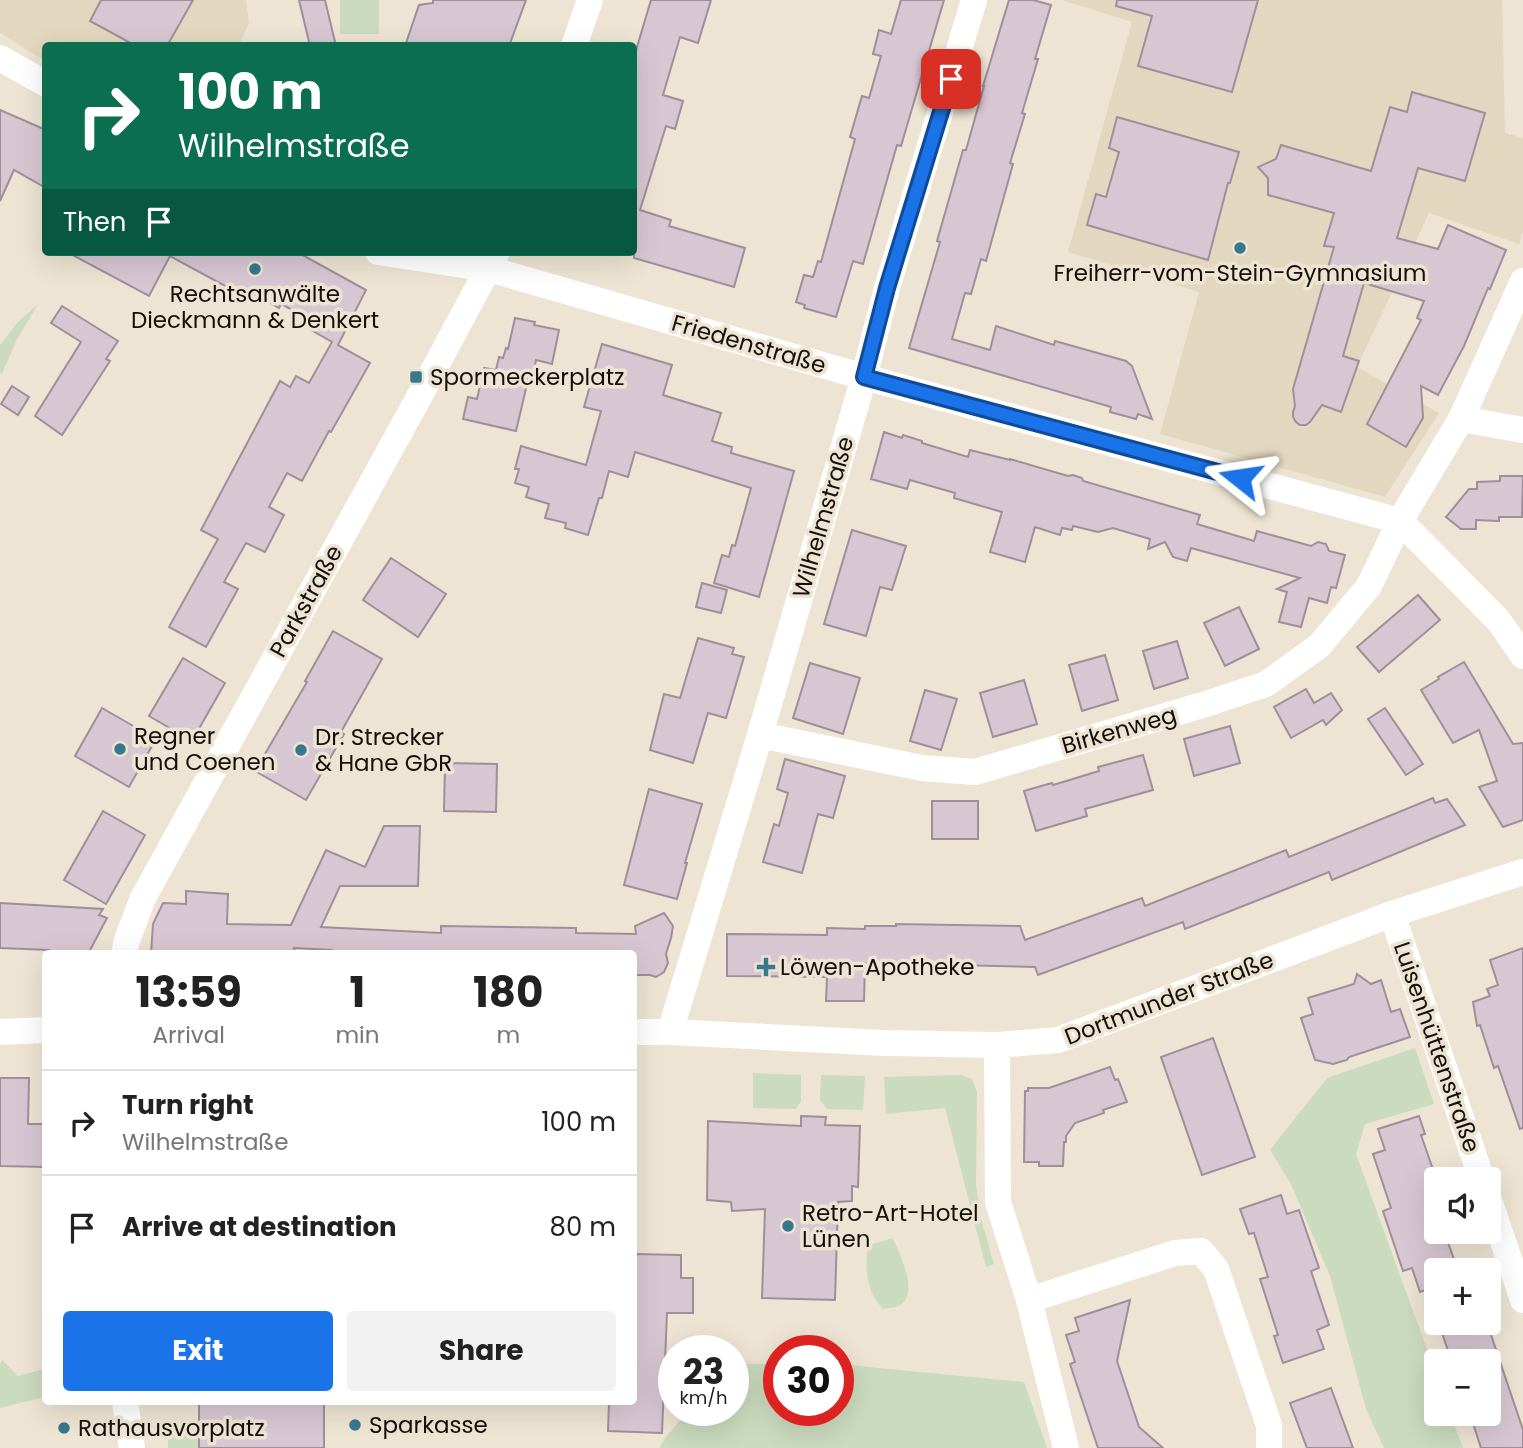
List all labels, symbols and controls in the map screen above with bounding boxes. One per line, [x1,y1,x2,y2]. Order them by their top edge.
pin [921,49,981,109]
text: 100 m [178,58,323,126]
icon: arrive [932,60,970,98]
icon: right [63,70,154,161]
text: Wilhelmstraße [178,123,410,168]
icon: arrive [140,203,178,241]
text: Then [63,204,126,240]
marker: Freiherr-vom-Stein-Gymnasium [1232,240,1248,256]
place label: Freiherr-vom-Stein-Gymnasium [1054,257,1426,289]
marker: Rechtsanwälte Dieckmann & Denkert [247,261,263,277]
place label: Rechtsanwälte Dieckmann & Denkert [131,278,379,336]
street label: Friedenstraße [668,307,830,381]
place label: Spormeckerplatz [430,361,625,393]
marker: Spormeckerplatz [408,369,424,385]
street label: Wilhelmstraße [785,433,861,601]
position arrow [1203,441,1277,515]
street label: Parkstraße [262,539,350,663]
street label: Birkenweg [1058,698,1180,762]
place label: Regner und Coenen [134,720,276,778]
place label: Dr. Strecker & Hane GbR [315,721,452,779]
marker: Regner und Coenen [112,741,128,757]
marker: Dr. Strecker & Hane GbR [293,742,309,758]
street label: Luisenhüttenstraße [1386,937,1488,1157]
street label: Dortmunder Straße [1060,943,1278,1053]
place label: Löwen-Apotheke [780,951,974,983]
marker: Löwen-Apotheke [758,959,774,975]
text: 13:59 [136,963,242,1022]
text: 1 [350,963,365,1022]
text: 180 [473,963,543,1022]
text: Arrival [152,1019,225,1051]
text: min [335,1019,379,1051]
text: m [496,1019,520,1051]
text: Turn right [122,1087,254,1123]
icon: right [63,1104,101,1142]
text: 100 m [541,1104,616,1140]
text: Wilhelmstraße [122,1126,289,1158]
map controls [1424,1167,1501,1426]
button: sound [1424,1167,1501,1244]
place label: Retro-Art-Hotel Lünen [802,1197,979,1255]
icon: arrive [63,1209,101,1247]
text: Arrive at destination [122,1209,397,1245]
text: 80 m [550,1209,616,1245]
marker: Retro-Art-Hotel Lünen [780,1218,796,1234]
button: + [1424,1258,1501,1335]
button: Exit [63,1311,333,1391]
button: Share [347,1311,616,1391]
speed limit sign: 30 [763,1335,854,1426]
text: 23 [683,1347,724,1396]
button: − [1424,1349,1501,1426]
text: km/h [680,1385,727,1410]
place label: Sparkasse [369,1409,488,1441]
place label: Rathausvorplatz [78,1412,265,1444]
marker: Sparkasse [347,1417,363,1433]
marker: Rathausvorplatz [56,1420,72,1436]

